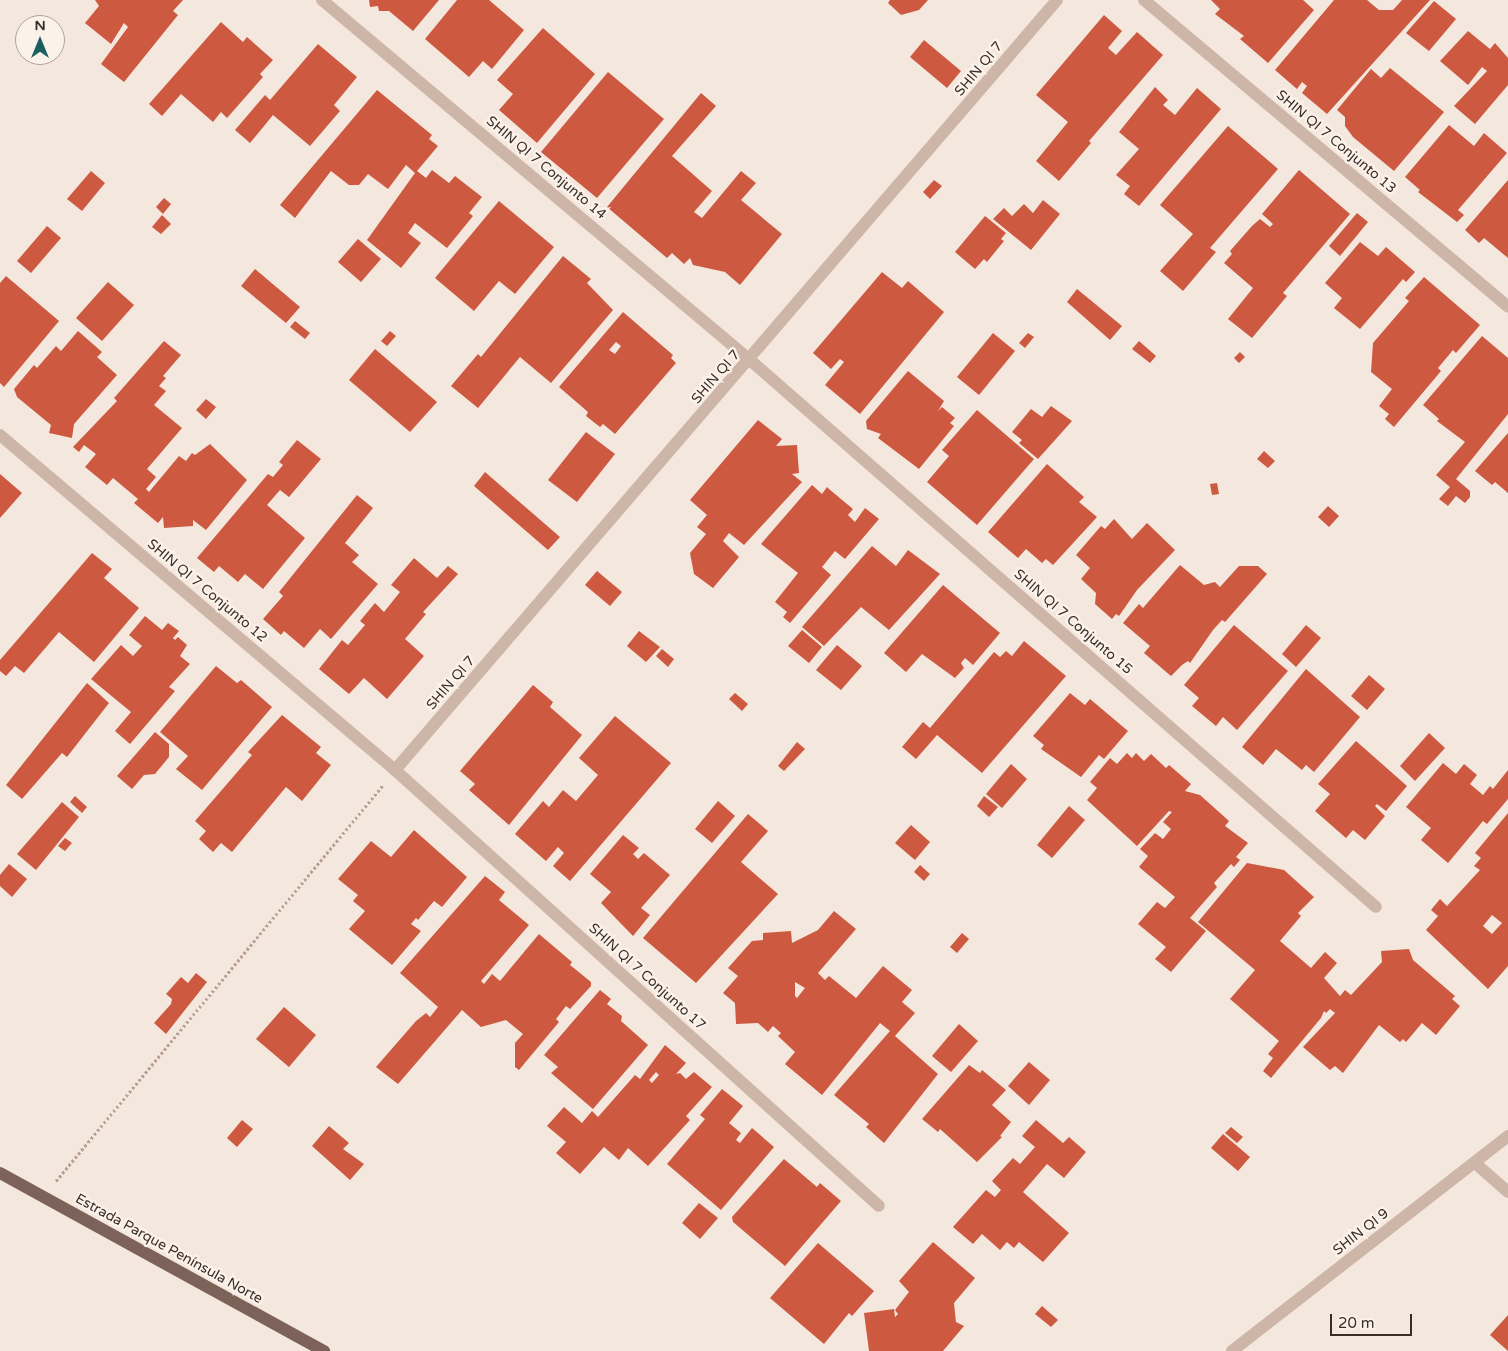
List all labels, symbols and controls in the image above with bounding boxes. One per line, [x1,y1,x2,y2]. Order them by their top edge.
north arrow [15,15,65,65]
text: N [34,17,46,34]
street label: SHIN QI 7 [951,38,1007,100]
street label: SHIN QI 7 Conjunto 13 [1273,87,1399,197]
street label: SHIN QI 7 Conjunto 14 [483,113,609,223]
street label: SHIN QI 7 [688,347,744,407]
street label: SHIN QI 7 Conjunto 12 [144,536,270,646]
street label: SHIN QI 7 Conjunto 15 [1010,566,1136,678]
street label: SHIN QI 7 [423,653,479,713]
street label: SHIN QI 7 Conjunto 17 [585,920,709,1034]
street label: Estrada Parque Península Norte [72,1190,266,1308]
street label: SHIN QI 9 [1330,1205,1392,1259]
scale bar [1333,1304,1416,1336]
text: 20 m [1338,1314,1375,1332]

